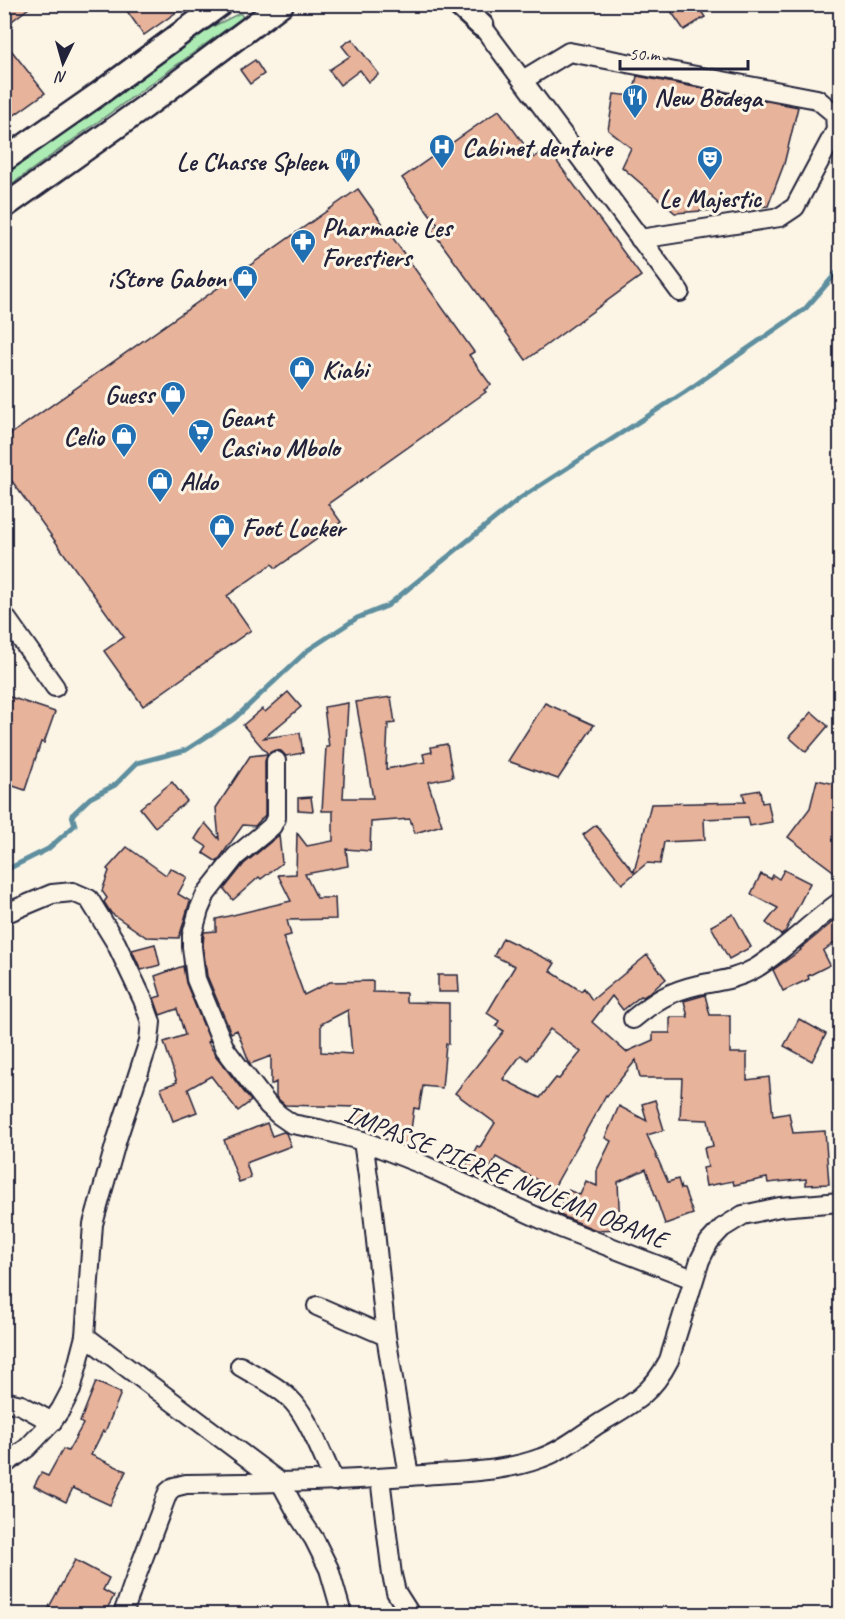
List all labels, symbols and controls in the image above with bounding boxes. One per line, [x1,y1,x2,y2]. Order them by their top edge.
north arrow [33,33,93,93]
scale bar [620,33,748,71]
text: 50 m [629,43,662,65]
text: N [53,66,68,87]
place label: New Bodega [654,81,764,114]
restaurant icon: New Bodega [620,82,650,120]
place label: Cabinet dentaire [462,131,614,164]
hospital icon: Cabinet dentaire [427,132,457,170]
theatre icon: Le Majestic [695,144,725,182]
place label: Le Chasse Spleen [176,145,330,178]
restaurant icon: Le Chasse Spleen [333,146,363,184]
place label: Le Majestic [659,182,763,215]
place label: Pharmacie Les Forestiers [322,211,454,274]
pharmacy icon: Pharmacie Les Forestiers [288,227,318,265]
place label: iStore Gabon [107,262,227,295]
shop icon: iStore Gabon [230,263,260,301]
place label: Kiabi [322,353,372,386]
shop icon: Kiabi [287,354,317,392]
place label: Guess [105,378,157,411]
shop icon: Guess [158,379,188,417]
place label: Geant Casino Mbolo [220,401,342,464]
supermarket icon: Geant Casino Mbolo [186,417,216,455]
place label: Celio [64,420,106,453]
shop icon: Celio [109,421,139,459]
place label: Aldo [180,465,219,498]
shop icon: Aldo [145,466,175,504]
place label: Foot Locker [242,511,348,544]
shop icon: Foot Locker [207,512,237,550]
street label: IMPASSE PIERRE NGUEMA OBAME [340,1097,675,1258]

